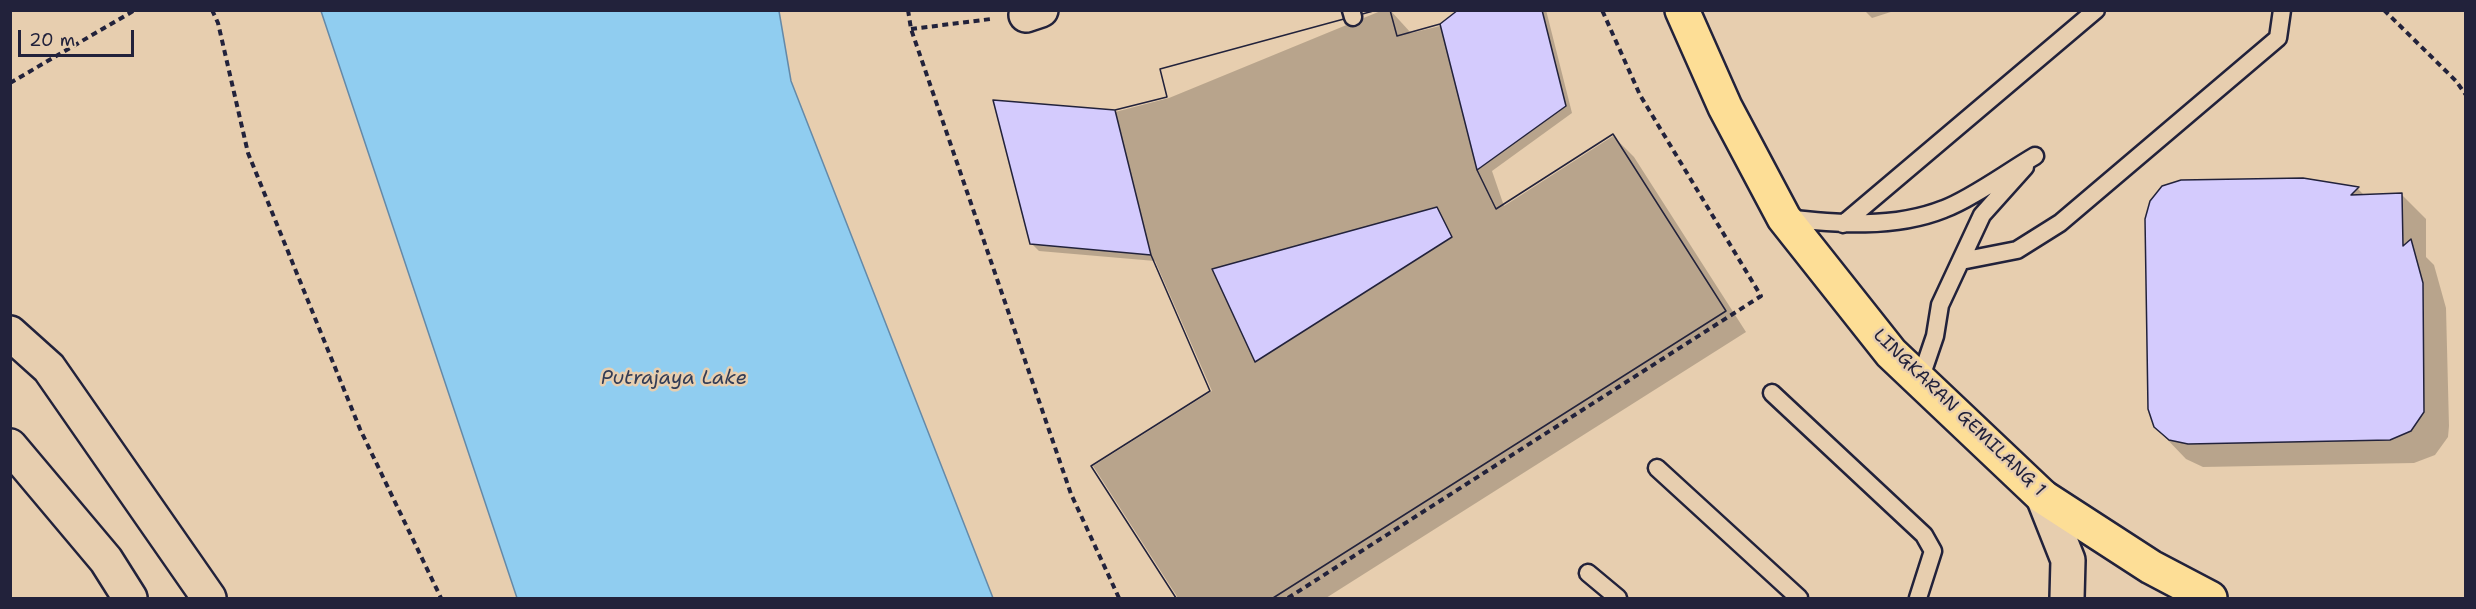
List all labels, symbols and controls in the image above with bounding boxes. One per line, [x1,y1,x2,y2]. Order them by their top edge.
scale bar [21,18,136,56]
text: 20 m [29,28,75,52]
street label: LINGKARAN GEMILANG 1 [1868,325,2050,501]
water label: Putrajaya Lake [601,367,747,391]

